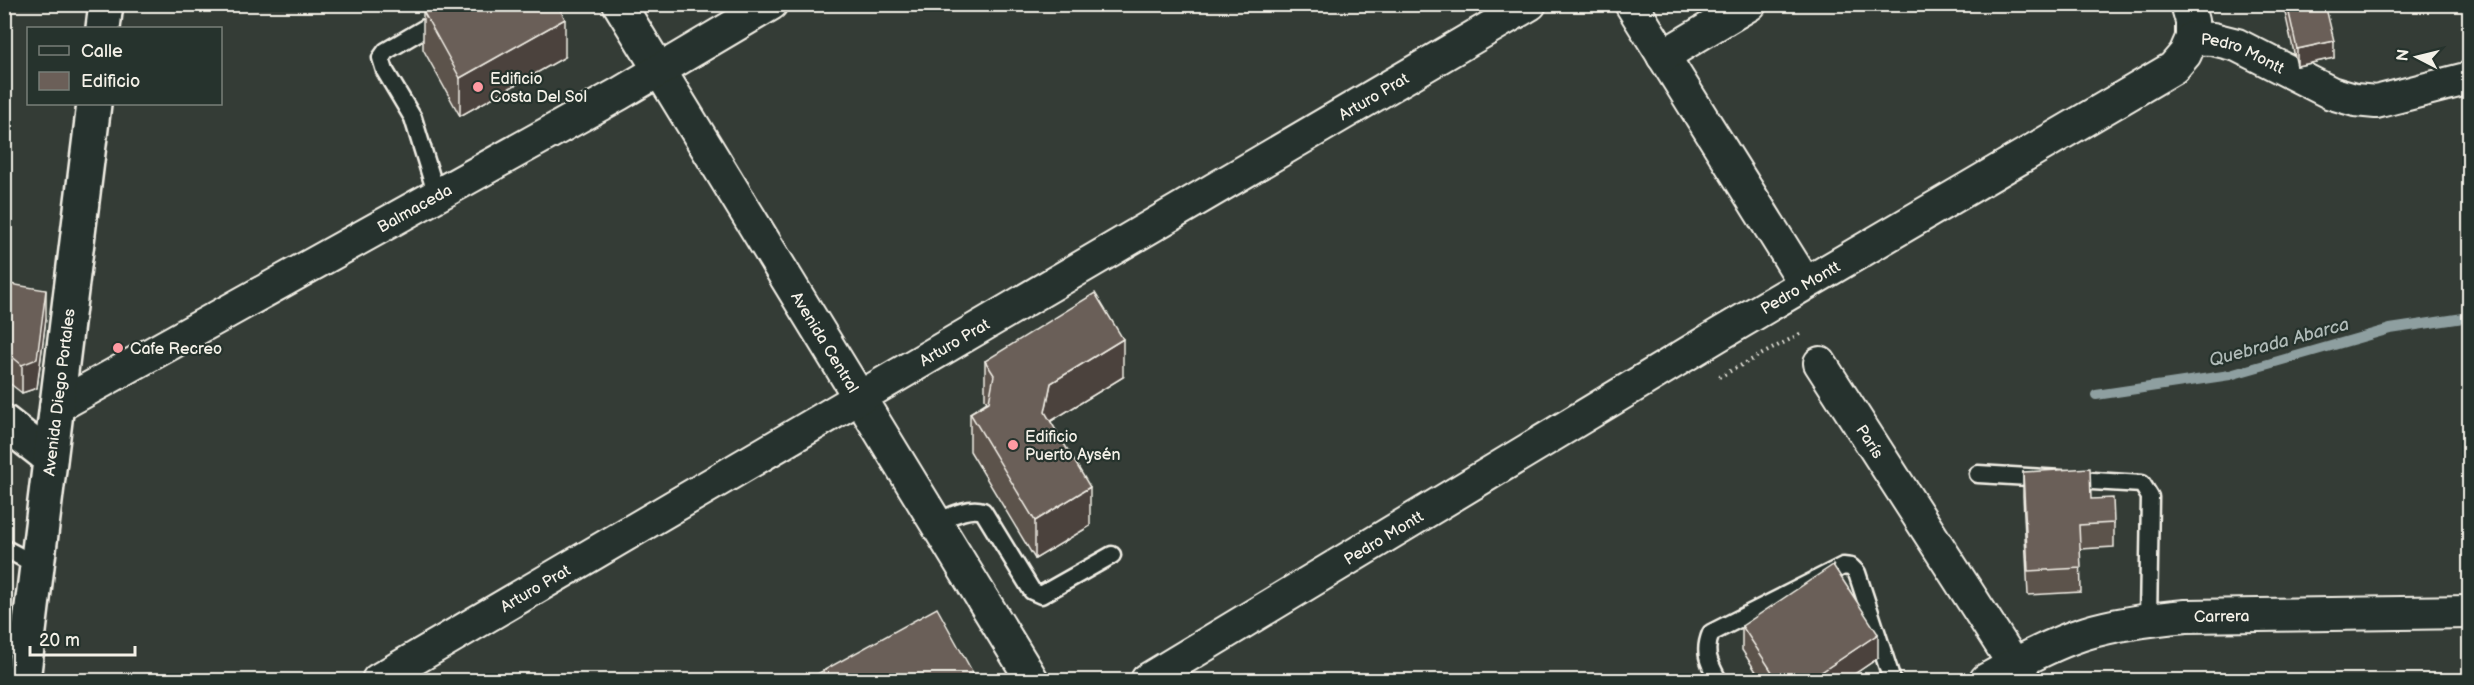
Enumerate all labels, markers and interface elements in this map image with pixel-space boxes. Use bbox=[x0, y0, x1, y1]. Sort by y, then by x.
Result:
legend bbox=[27, 27, 222, 105]
north arrow bbox=[2387, 27, 2447, 87]
street label: Pedro Montt bbox=[2200, 30, 2287, 78]
text: Calle bbox=[81, 41, 123, 62]
text: N bbox=[2393, 48, 2414, 62]
street label: Arturo Prat bbox=[1336, 69, 1413, 125]
place label: Edificio Costa Del Sol bbox=[490, 70, 587, 107]
text: Edificio bbox=[81, 71, 140, 92]
marker: Edificio Costa Del Sol bbox=[471, 80, 485, 94]
street label: Balmaceda bbox=[375, 181, 456, 237]
street label: Pedro Montt bbox=[1758, 258, 1844, 319]
street label: Avenida Central bbox=[786, 289, 862, 397]
street label: Avenida Diego Portales bbox=[40, 308, 80, 477]
water label: Quebrada Abarca bbox=[2207, 314, 2351, 371]
street label: Arturo Prat bbox=[916, 315, 993, 371]
place label: Cafe Recreo bbox=[130, 340, 222, 359]
marker: Cafe Recreo bbox=[111, 341, 125, 355]
street label: París bbox=[1851, 422, 1887, 462]
place label: Edificio Puerto Aysén bbox=[1025, 428, 1120, 465]
marker: Edificio Puerto Aysén bbox=[1006, 438, 1020, 452]
street label: Pedro Montt bbox=[1341, 507, 1427, 570]
street label: Arturo Prat bbox=[497, 561, 574, 617]
street label: Carrera bbox=[2194, 607, 2250, 627]
scale bar bbox=[30, 619, 135, 657]
text: 20 m bbox=[39, 630, 80, 651]

